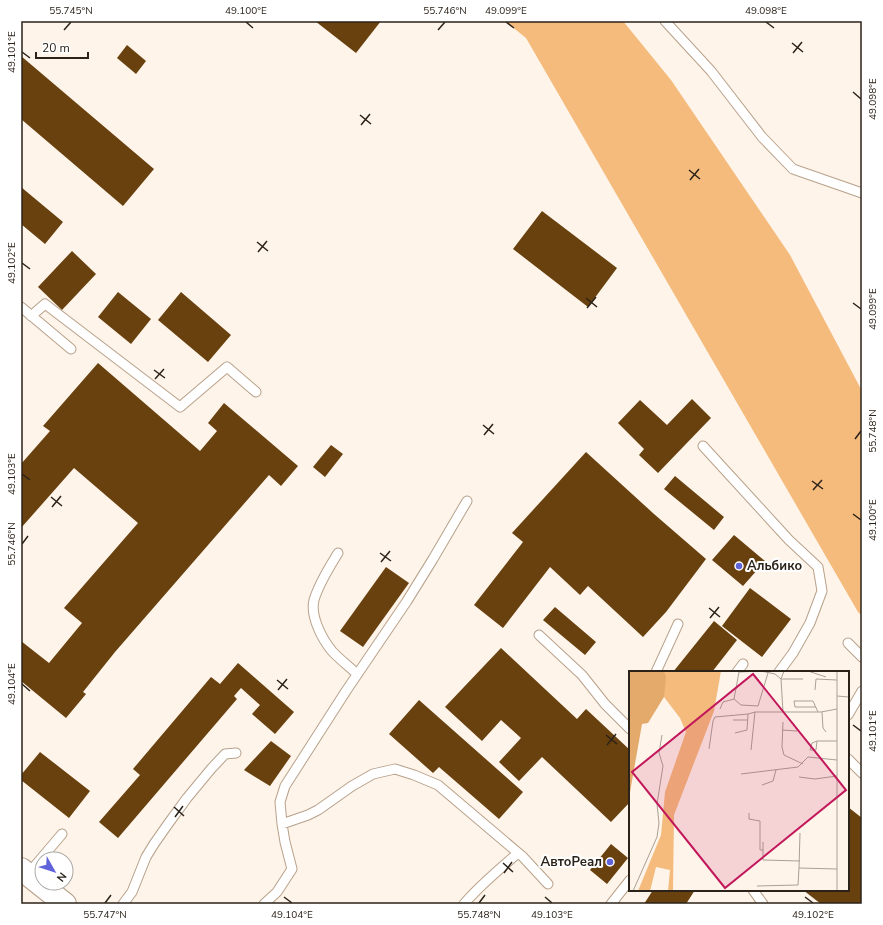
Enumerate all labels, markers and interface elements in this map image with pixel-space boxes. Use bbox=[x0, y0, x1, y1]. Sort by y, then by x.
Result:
text: 55.745°N bbox=[49, 4, 93, 18]
text: 49.100°E bbox=[225, 4, 267, 18]
text: 55.746°N bbox=[423, 4, 467, 18]
text: 49.099°E bbox=[485, 4, 527, 18]
text: 49.098°E bbox=[745, 4, 787, 18]
text: 49.101°E bbox=[5, 31, 19, 73]
scale bar bbox=[36, 34, 88, 60]
text: 20 m bbox=[42, 40, 70, 56]
text: 49.098°E bbox=[866, 78, 880, 120]
text: 49.102°E bbox=[5, 242, 19, 284]
text: 49.099°E bbox=[866, 288, 880, 330]
text: 55.748°N bbox=[866, 409, 880, 453]
text: 49.103°E bbox=[5, 453, 19, 495]
text: 49.100°E bbox=[866, 499, 880, 541]
text: 55.746°N bbox=[5, 522, 19, 566]
place label: Альбико bbox=[747, 557, 802, 575]
marker: Альбико bbox=[734, 561, 744, 571]
text: 49.104°E bbox=[5, 663, 19, 705]
inset map bbox=[629, 671, 849, 891]
text: 49.101°E bbox=[866, 710, 880, 752]
north arrow bbox=[34, 851, 74, 891]
place label: АвтоРеал bbox=[541, 853, 602, 871]
marker: АвтоРеал bbox=[605, 857, 615, 867]
text: N bbox=[53, 869, 70, 885]
text: 55.747°N bbox=[83, 908, 127, 922]
text: 49.104°E bbox=[271, 908, 313, 922]
text: 55.748°N bbox=[457, 908, 501, 922]
text: 49.103°E bbox=[531, 908, 573, 922]
text: 49.102°E bbox=[792, 908, 834, 922]

